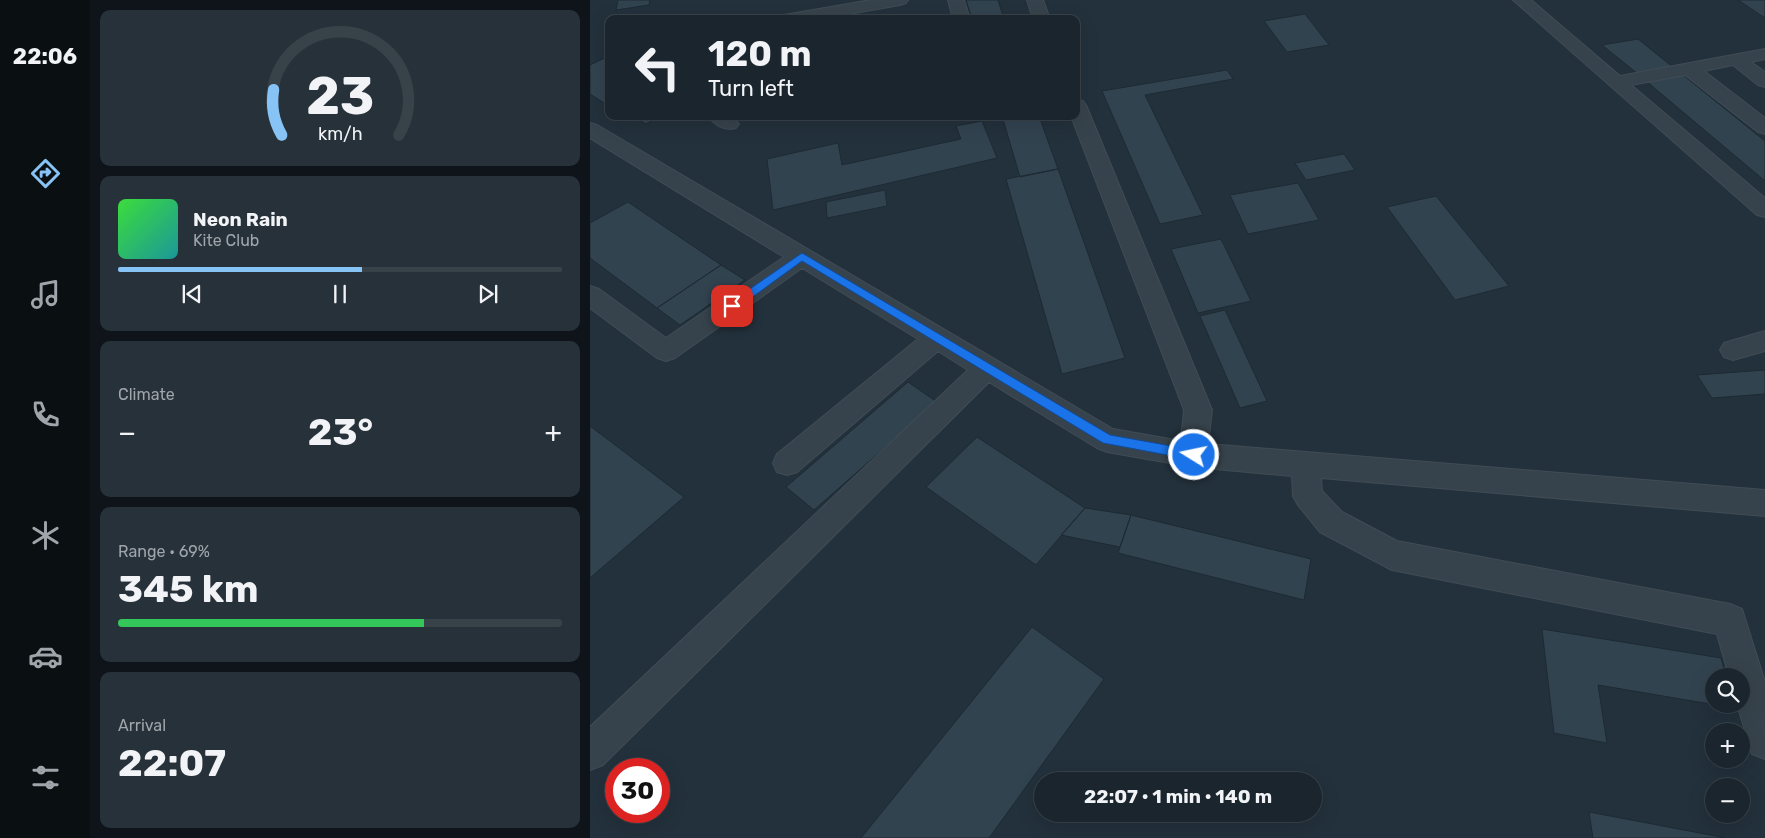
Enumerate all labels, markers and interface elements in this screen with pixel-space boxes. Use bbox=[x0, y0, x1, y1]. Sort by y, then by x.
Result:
text: 120 m bbox=[708, 33, 811, 75]
icon: left bbox=[625, 35, 690, 100]
text: 22:06 bbox=[13, 43, 77, 70]
text: 23 bbox=[306, 65, 374, 127]
text: Turn left bbox=[708, 75, 794, 102]
text: km/h bbox=[318, 123, 362, 144]
icon: directions bbox=[28, 156, 63, 191]
text: Neon Rain bbox=[193, 208, 288, 231]
text: Kite Club bbox=[193, 231, 259, 250]
icon: music bbox=[28, 277, 63, 312]
icon: previous bbox=[178, 280, 206, 308]
icon: pause bbox=[326, 280, 354, 308]
icon: next bbox=[474, 280, 502, 308]
pin bbox=[711, 285, 753, 327]
icon: arrive bbox=[718, 292, 746, 320]
text: Climate bbox=[118, 385, 175, 404]
icon: phone bbox=[28, 397, 63, 432]
text: 23° bbox=[308, 409, 373, 455]
text: − bbox=[118, 416, 136, 449]
text: + bbox=[545, 416, 562, 449]
position arrow bbox=[1167, 428, 1219, 480]
icon: climate bbox=[28, 518, 63, 553]
text: Range · 69% bbox=[118, 542, 210, 561]
text: 345 km bbox=[118, 566, 259, 612]
icon: car bbox=[28, 639, 63, 674]
map controls bbox=[1705, 668, 1750, 823]
button: search bbox=[1705, 668, 1750, 713]
text: Arrival bbox=[118, 716, 166, 735]
button: + bbox=[1705, 723, 1750, 768]
text: 22:07 bbox=[118, 740, 226, 786]
speed limit sign: 30 bbox=[605, 758, 670, 823]
icon: filters bbox=[28, 760, 63, 795]
button: − bbox=[1705, 778, 1750, 823]
text: 22:07 · 1 min · 140 m bbox=[1084, 785, 1272, 808]

